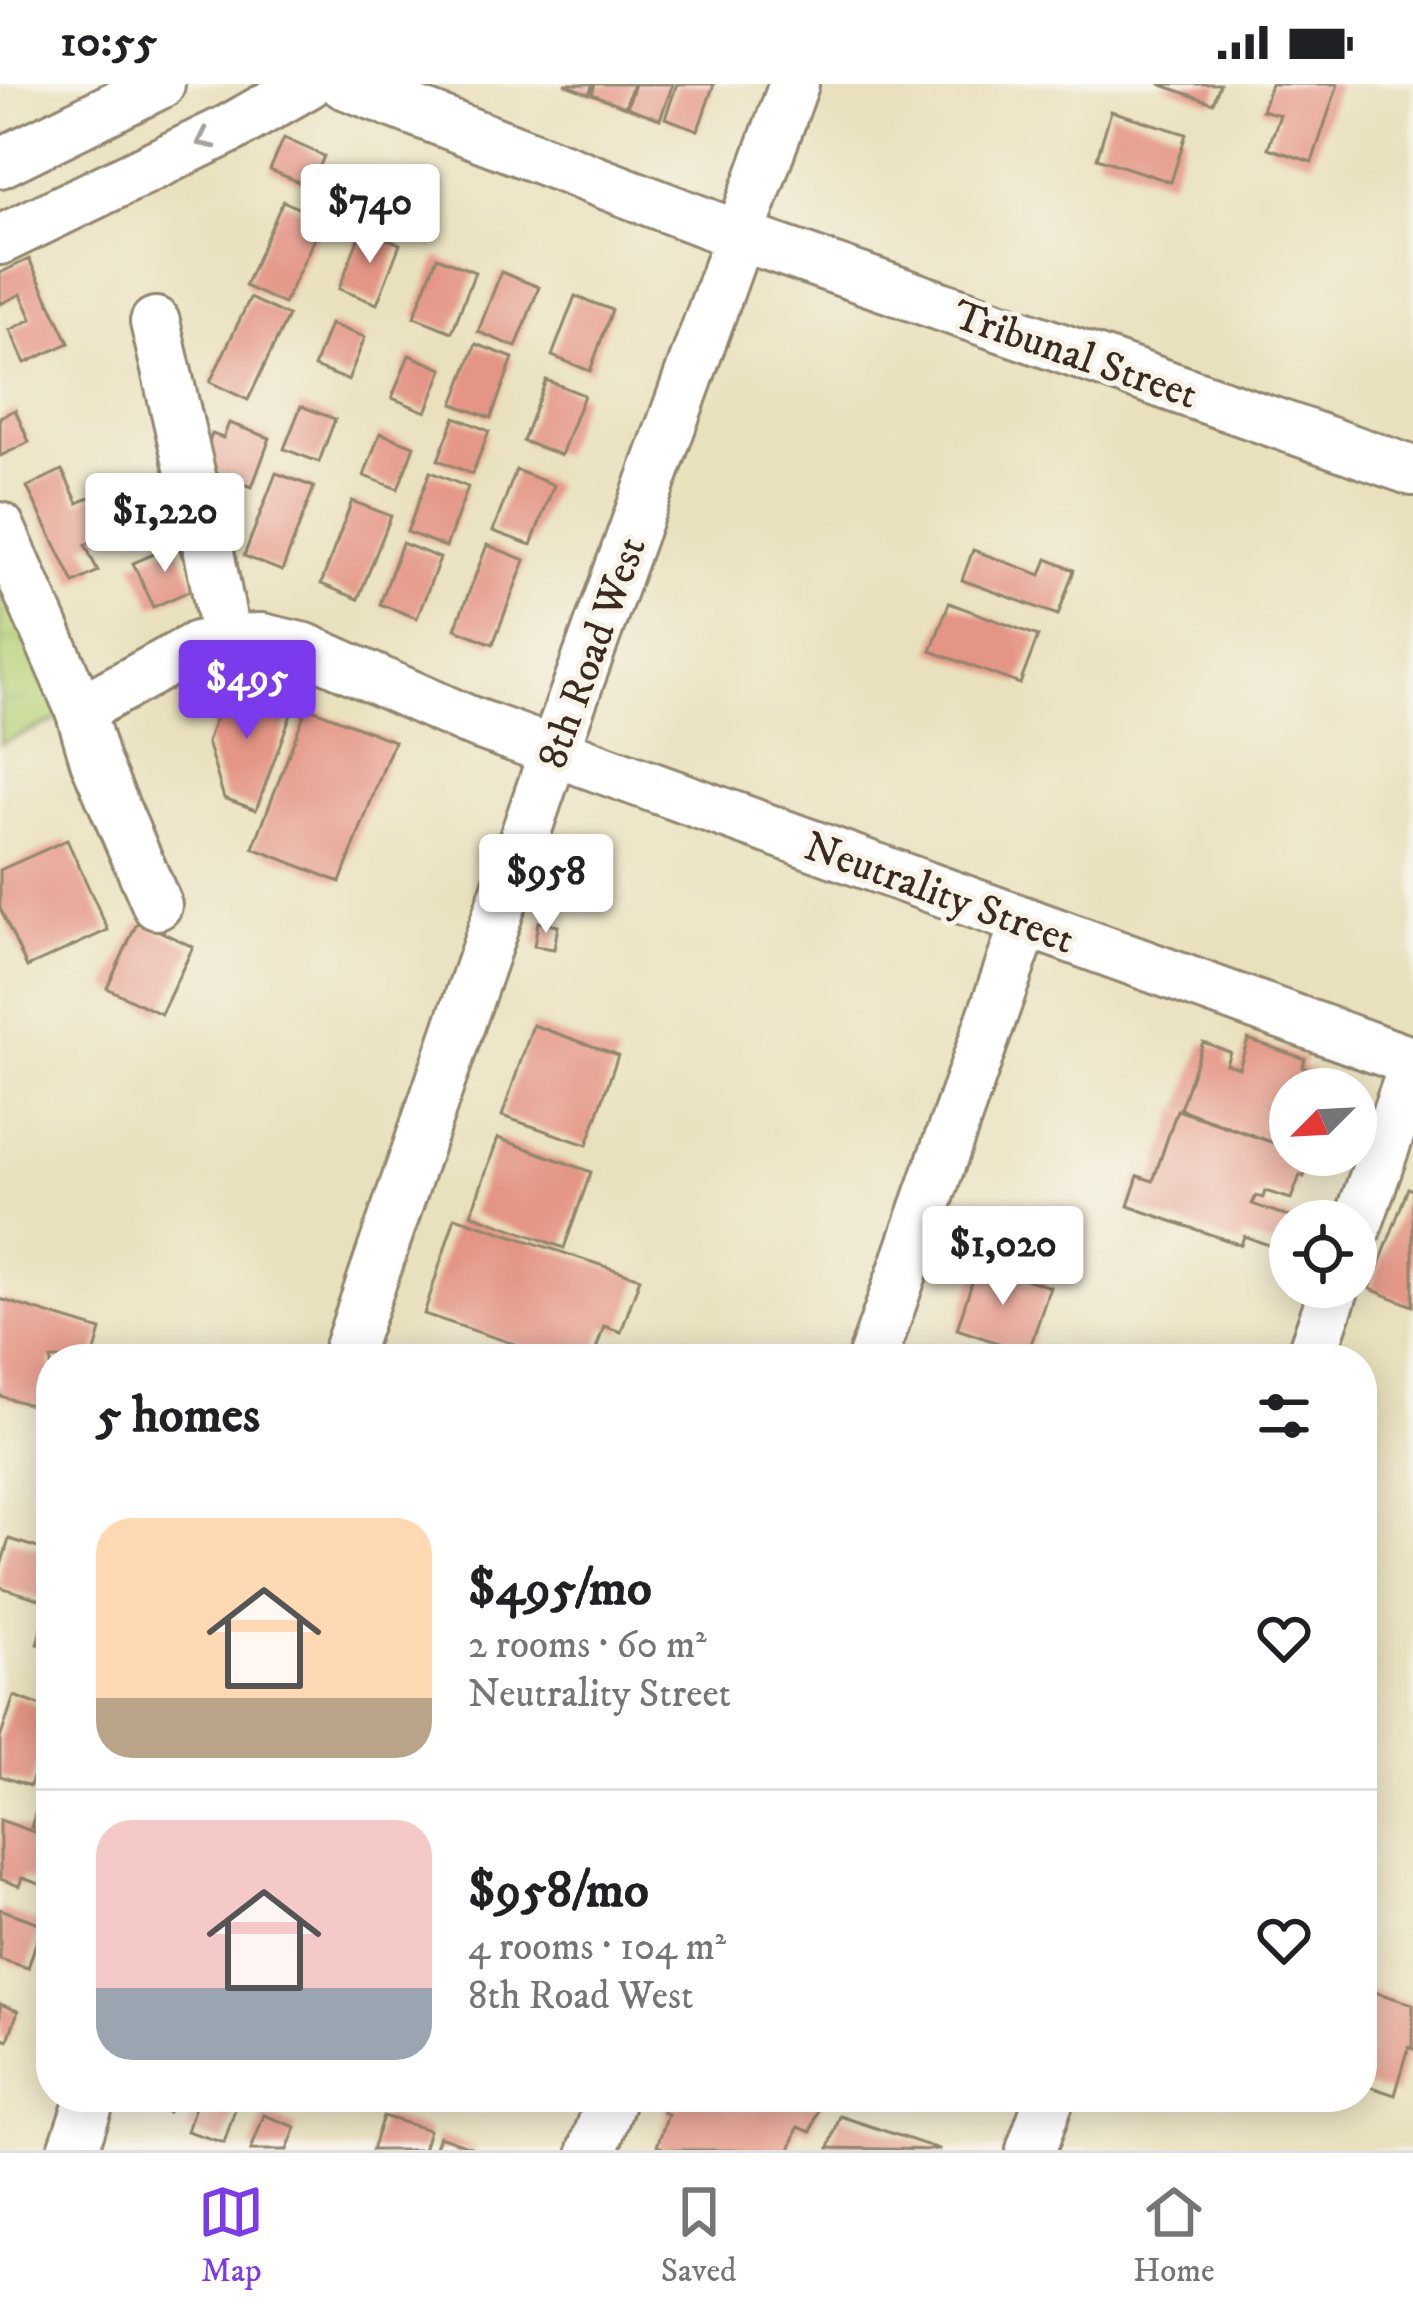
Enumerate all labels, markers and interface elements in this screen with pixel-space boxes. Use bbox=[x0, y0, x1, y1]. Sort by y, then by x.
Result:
text: 10:55 bbox=[60, 14, 157, 70]
one-way arrow bbox=[196, 126, 217, 149]
pin: $740 bbox=[299, 164, 441, 266]
text: $740 bbox=[328, 178, 412, 227]
street label: Tribunal Street bbox=[946, 290, 1204, 422]
pin: $1,220 bbox=[67, 473, 263, 575]
text: $1,220 bbox=[112, 487, 218, 536]
street label: 8th Road West bbox=[527, 530, 659, 776]
pin: $495 bbox=[176, 640, 318, 742]
text: $495 bbox=[206, 654, 288, 703]
street label: Neutrality Street bbox=[797, 821, 1081, 967]
pin: $958 bbox=[475, 834, 617, 936]
text: $958 bbox=[506, 848, 586, 897]
north arrow bbox=[1269, 1068, 1377, 1176]
map controls bbox=[1269, 1068, 1377, 1308]
button: locate bbox=[1269, 1200, 1377, 1308]
pin: $1,020 bbox=[905, 1206, 1101, 1308]
text: $1,020 bbox=[949, 1220, 1057, 1269]
icon: filters bbox=[1251, 1383, 1317, 1449]
text: 5 homes bbox=[96, 1384, 260, 1448]
text: $495/mo bbox=[468, 1557, 652, 1621]
icon: home bbox=[192, 1566, 336, 1710]
icon: heart bbox=[1251, 1605, 1317, 1671]
text: 2 rooms · 60 m² bbox=[468, 1621, 707, 1670]
text: Neutrality Street bbox=[468, 1670, 731, 1719]
text: $958/mo bbox=[468, 1859, 649, 1923]
icon: home bbox=[192, 1868, 336, 2012]
icon: heart bbox=[1251, 1907, 1317, 1973]
text: 4 rooms · 104 m² bbox=[468, 1923, 726, 1972]
text: 8th Road West bbox=[468, 1972, 693, 2021]
tab: Map bbox=[198, 2179, 264, 2292]
tab: Saved bbox=[661, 2179, 737, 2292]
tab: Home bbox=[1133, 2179, 1215, 2292]

